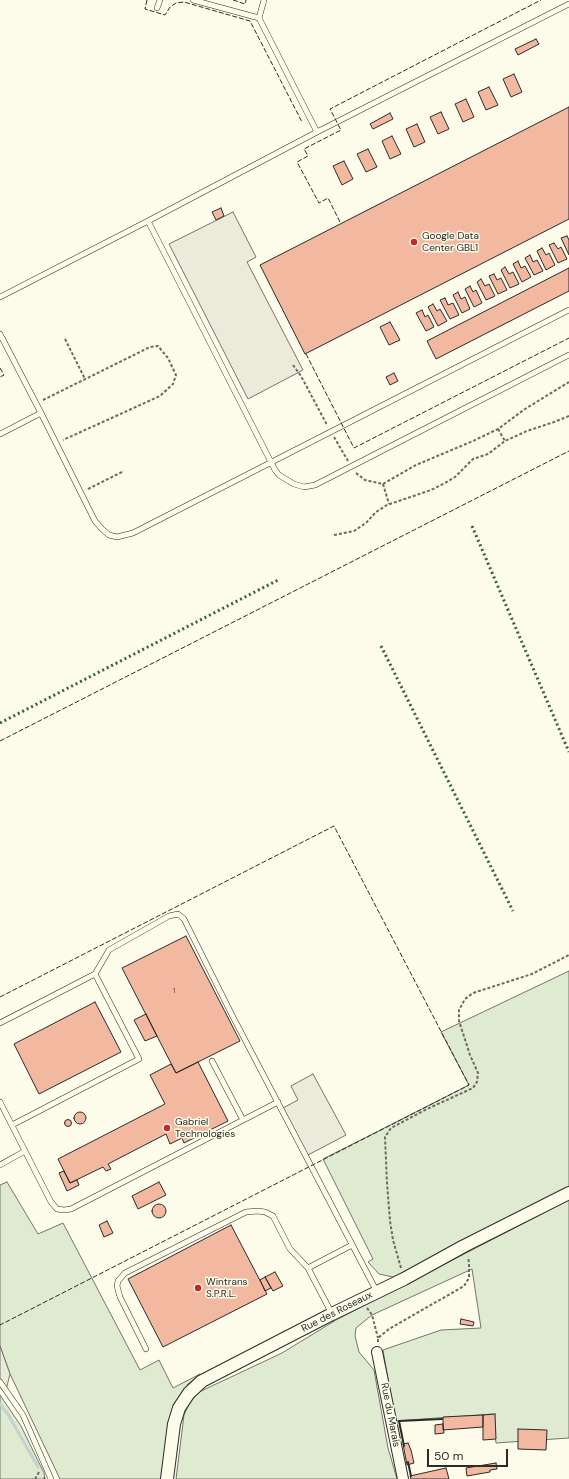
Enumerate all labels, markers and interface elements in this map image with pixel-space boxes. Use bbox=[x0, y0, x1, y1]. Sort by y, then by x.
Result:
place label: Google Data Center GBL1 bbox=[422, 230, 479, 254]
marker: Google Data Center GBL1 bbox=[409, 237, 419, 247]
house number: 1 bbox=[173, 986, 175, 996]
place label: Gabriel Technologies bbox=[175, 1116, 235, 1140]
marker: Gabriel Technologies bbox=[162, 1123, 172, 1133]
place label: Wintrans S.P.R.L. bbox=[206, 1276, 248, 1300]
marker: Wintrans S.P.R.L. bbox=[193, 1283, 203, 1293]
street label: Rue des Roseaux bbox=[300, 1289, 374, 1335]
street label: Rue du Marais bbox=[378, 1382, 402, 1448]
scale bar bbox=[429, 1441, 510, 1467]
text: 50 m bbox=[434, 1448, 463, 1464]

